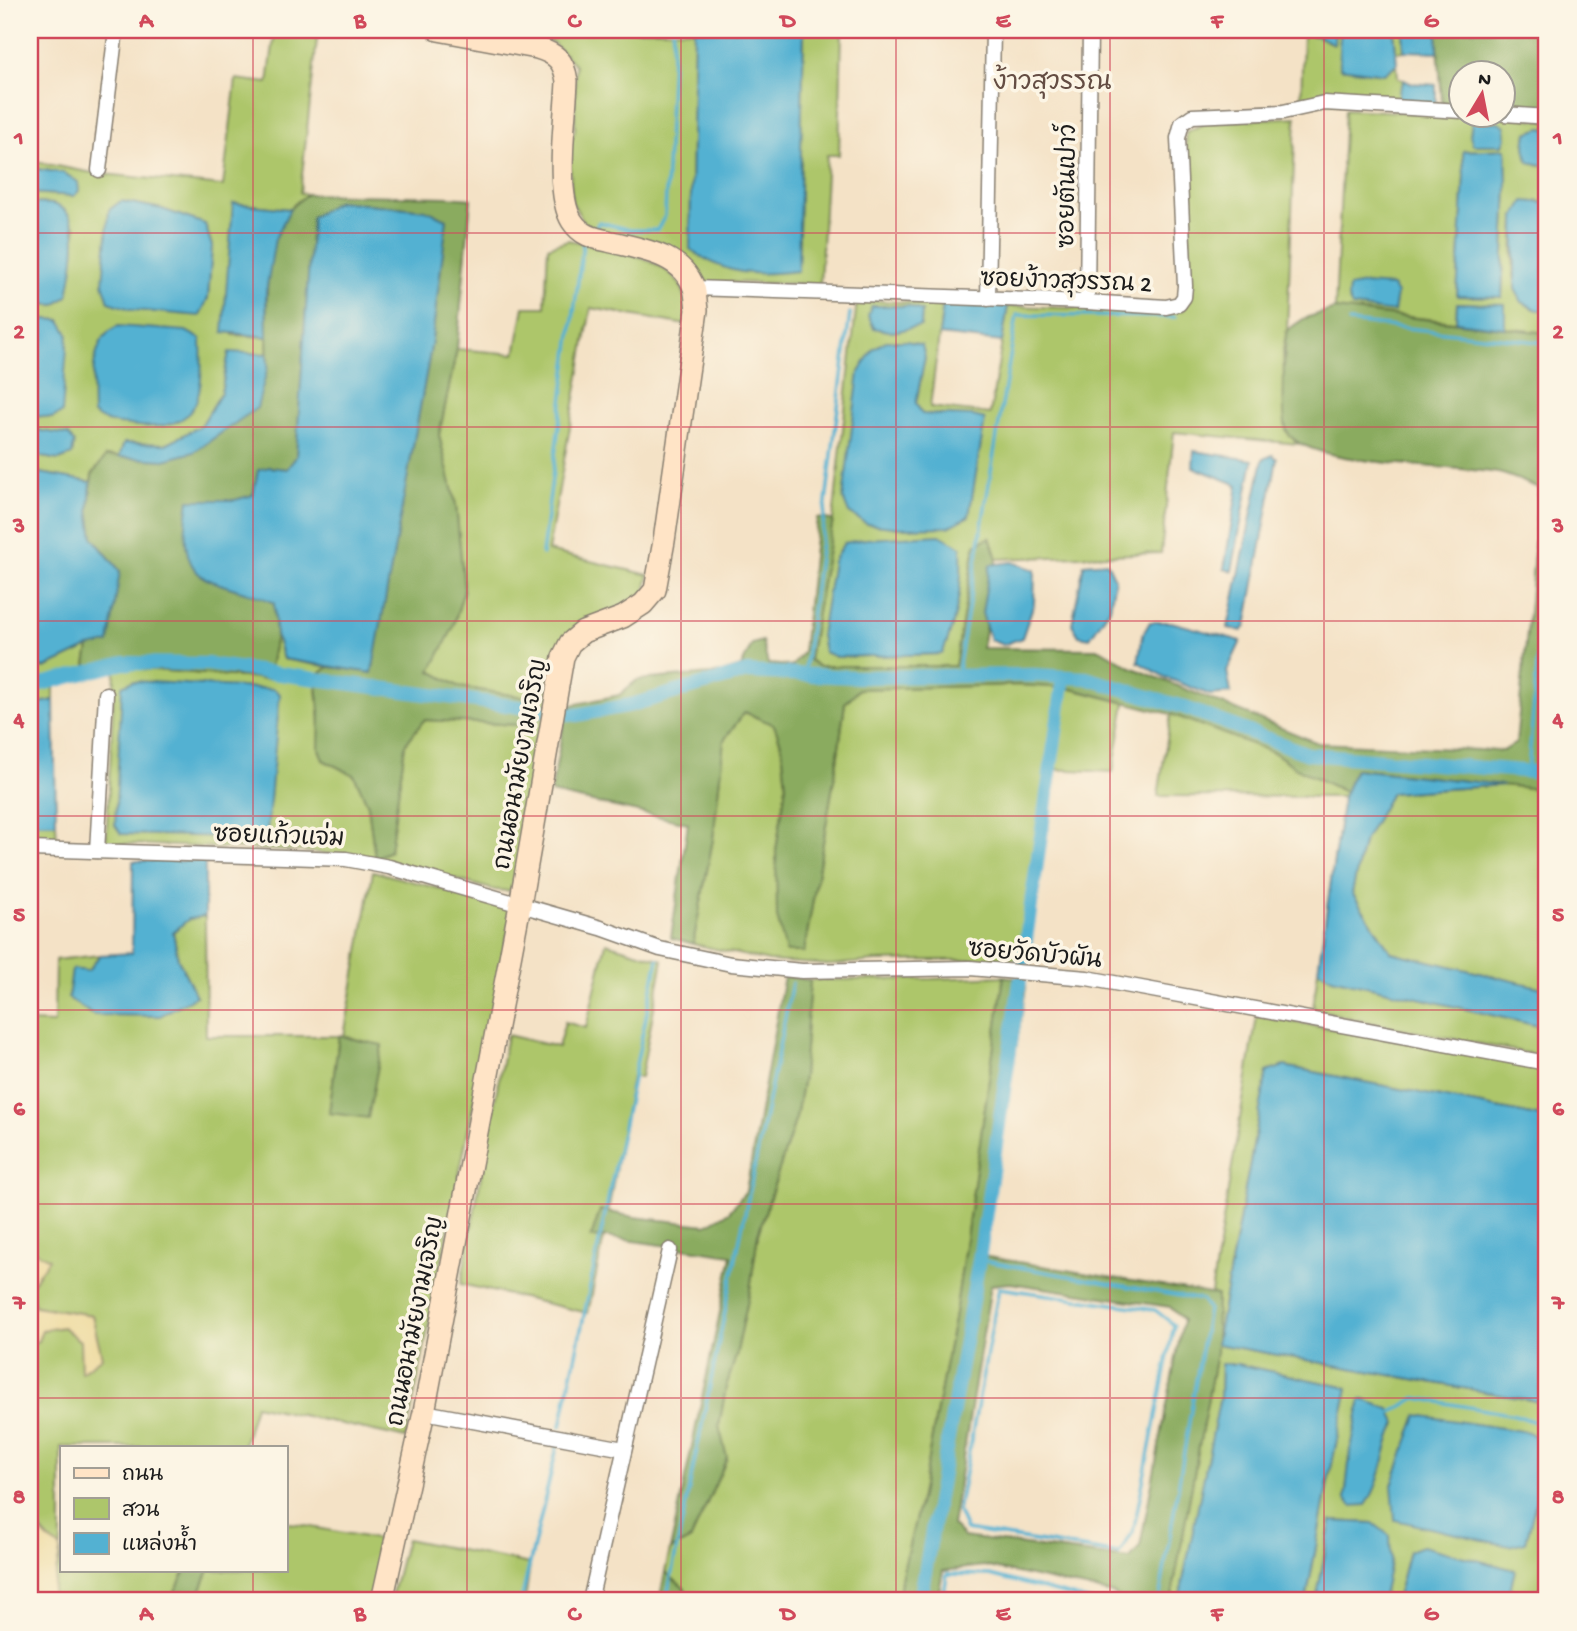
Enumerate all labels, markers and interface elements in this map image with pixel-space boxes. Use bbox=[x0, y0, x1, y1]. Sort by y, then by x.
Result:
text: A bbox=[138, 9, 154, 36]
text: B bbox=[353, 9, 367, 36]
text: C bbox=[568, 9, 583, 36]
text: D bbox=[779, 9, 797, 36]
text: E bbox=[996, 9, 1012, 36]
text: F bbox=[1210, 9, 1225, 36]
text: G bbox=[1424, 9, 1440, 36]
north arrow bbox=[1448, 60, 1518, 130]
district label: ง้าวสุวรรณ bbox=[993, 64, 1112, 100]
text: N bbox=[1476, 68, 1492, 93]
street label: ซอยตันเปาว์ bbox=[1049, 123, 1085, 248]
text: 1 bbox=[13, 126, 24, 153]
text: 1 bbox=[1552, 126, 1563, 153]
street label: ซอยง้าวสุวรรณ 2 bbox=[980, 262, 1153, 301]
text: 2 bbox=[13, 320, 25, 347]
text: 2 bbox=[1552, 320, 1564, 347]
text: 3 bbox=[12, 514, 25, 541]
text: 3 bbox=[1551, 514, 1564, 541]
street label: ถนนอนามัยงามเจริญ bbox=[487, 656, 555, 872]
text: 4 bbox=[13, 708, 25, 735]
text: 4 bbox=[1552, 708, 1564, 735]
street label: ซอยแก้วแจ่ม bbox=[213, 818, 345, 855]
text: 5 bbox=[13, 903, 25, 930]
text: 5 bbox=[1552, 903, 1564, 930]
street label: ซอยวัดบัวผัน bbox=[967, 934, 1103, 977]
text: 6 bbox=[13, 1097, 26, 1124]
text: 6 bbox=[1552, 1097, 1565, 1124]
street label: ถนนอนามัยงามเจริญ bbox=[380, 1214, 452, 1429]
text: 7 bbox=[12, 1291, 26, 1318]
text: 7 bbox=[1551, 1291, 1565, 1318]
legend bbox=[60, 1446, 287, 1572]
text: ถนน bbox=[122, 1464, 163, 1489]
text: 8 bbox=[13, 1485, 26, 1512]
text: 8 bbox=[1552, 1485, 1565, 1512]
text: สวน bbox=[122, 1500, 159, 1525]
text: แหล่งน้ำ bbox=[122, 1524, 197, 1559]
text: A bbox=[138, 1602, 154, 1629]
text: B bbox=[353, 1602, 367, 1629]
text: C bbox=[568, 1602, 583, 1629]
text: D bbox=[779, 1602, 797, 1629]
text: E bbox=[996, 1602, 1012, 1629]
text: F bbox=[1210, 1602, 1225, 1629]
text: G bbox=[1424, 1602, 1440, 1629]

